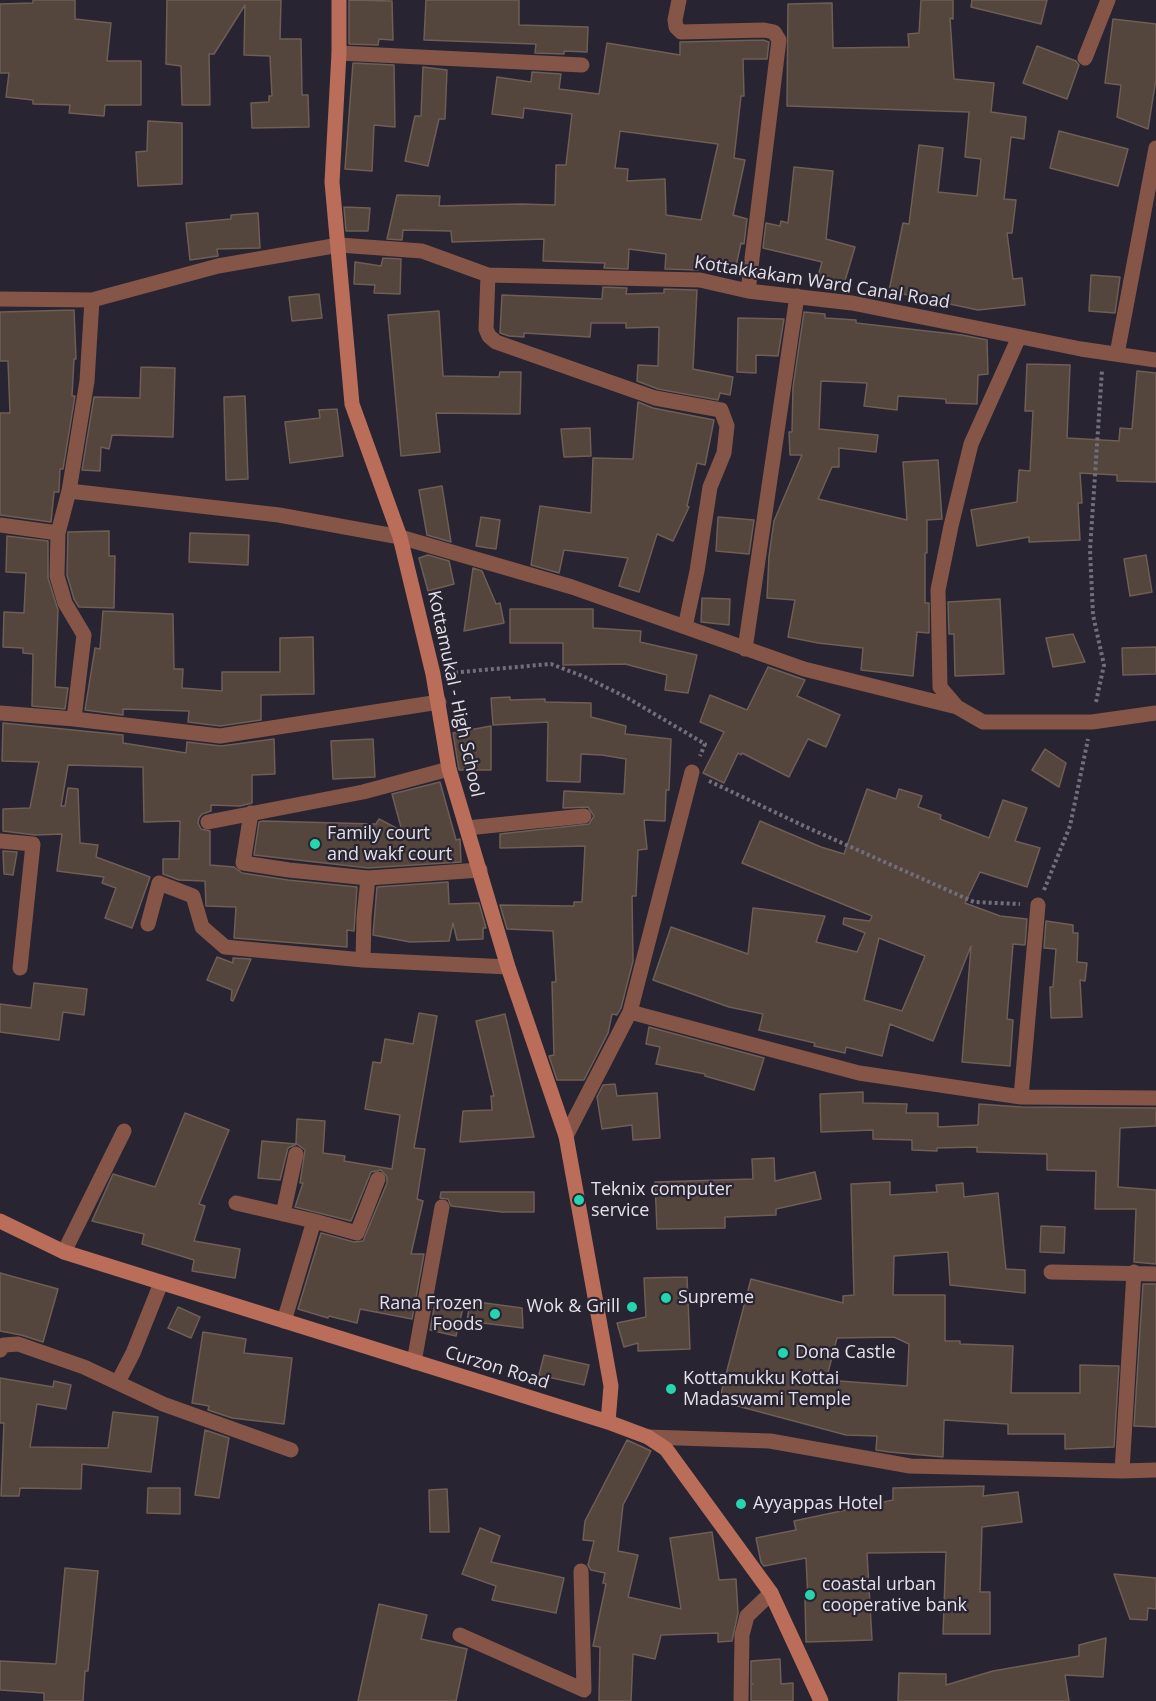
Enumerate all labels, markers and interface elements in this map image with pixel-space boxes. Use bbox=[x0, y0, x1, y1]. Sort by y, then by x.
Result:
street label: Kottakkakam Ward Canal Road bbox=[693, 252, 951, 314]
street label: Kottamukal - High School bbox=[423, 589, 487, 799]
place label: Family court and wakf court bbox=[327, 823, 452, 866]
marker: Family court and wakf court bbox=[308, 837, 322, 851]
place label: Teknix computer service bbox=[591, 1179, 732, 1222]
marker: Teknix computer service bbox=[572, 1193, 586, 1207]
place label: Supreme bbox=[678, 1287, 754, 1309]
marker: Supreme bbox=[659, 1291, 673, 1305]
place label: Rana Frozen Foods bbox=[379, 1293, 483, 1336]
place label: Wok & Grill bbox=[527, 1296, 620, 1318]
marker: Wok & Grill bbox=[625, 1300, 639, 1314]
marker: Rana Frozen Foods bbox=[488, 1307, 502, 1321]
street label: Curzon Road bbox=[442, 1342, 552, 1394]
place label: Dona Castle bbox=[795, 1342, 896, 1364]
marker: Dona Castle bbox=[776, 1346, 790, 1360]
place label: Kottamukku Kottai Madaswami Temple bbox=[683, 1368, 851, 1410]
marker: Kottamukku Kottai Madaswami Temple bbox=[664, 1382, 678, 1396]
place label: Ayyappas Hotel bbox=[753, 1493, 883, 1515]
marker: Ayyappas Hotel bbox=[734, 1497, 748, 1511]
place label: coastal urban cooperative bank bbox=[822, 1574, 967, 1616]
marker: coastal urban cooperative bank bbox=[803, 1588, 817, 1602]

